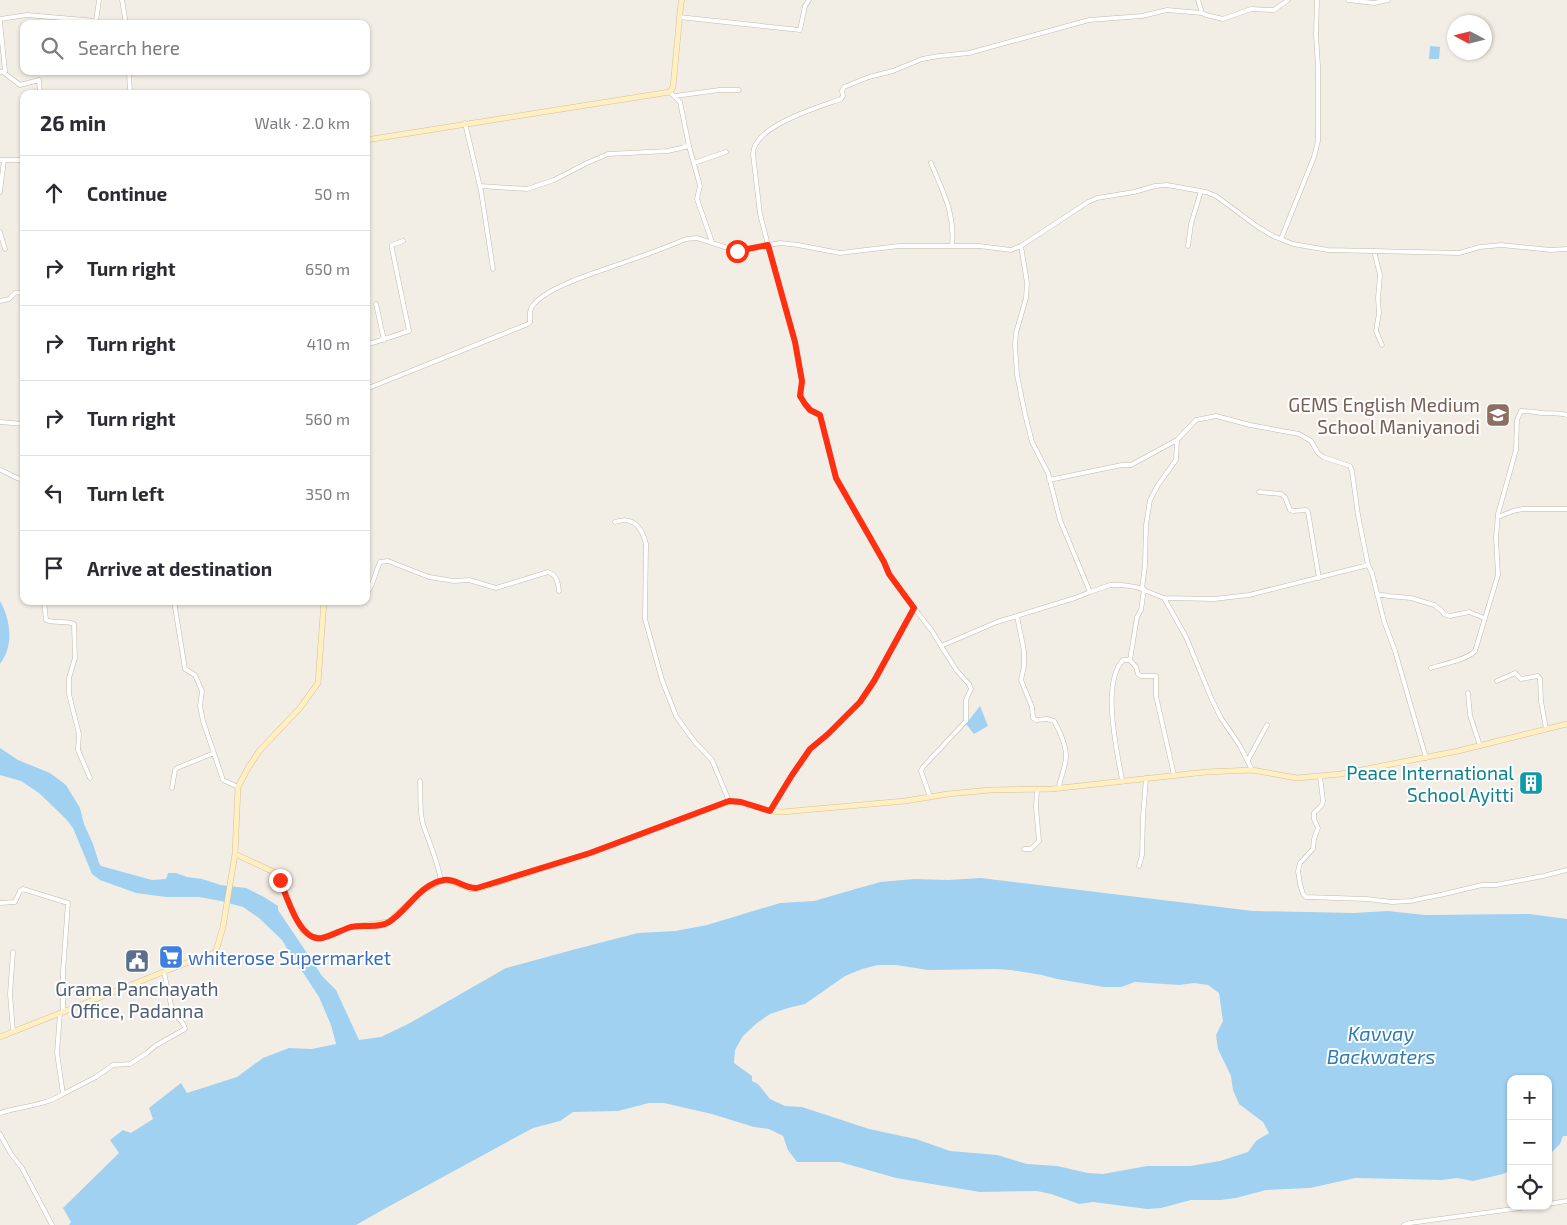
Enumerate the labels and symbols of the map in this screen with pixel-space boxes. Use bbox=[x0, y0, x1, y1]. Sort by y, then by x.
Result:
north arrow bbox=[1447, 15, 1492, 60]
route start bbox=[726, 240, 749, 263]
place label: GEMS English Medium School Maniyanodi bbox=[1288, 393, 1480, 438]
school or university icon: GEMS English Medium School Maniyanodi bbox=[1485, 402, 1511, 428]
place label: Peace International School Ayitti bbox=[1346, 761, 1514, 806]
building icon: Peace International School Ayitti bbox=[1518, 770, 1544, 796]
route end bbox=[269, 869, 292, 892]
supermarket icon: whiterose Supermarket bbox=[158, 944, 184, 970]
place label: whiterose Supermarket bbox=[188, 946, 391, 969]
public building icon: Grama Panchayath Office, Padanna bbox=[124, 948, 150, 974]
place label: Grama Panchayath Office, Padanna bbox=[55, 977, 219, 1022]
water label: Kavvay Backwaters bbox=[1327, 1021, 1435, 1068]

